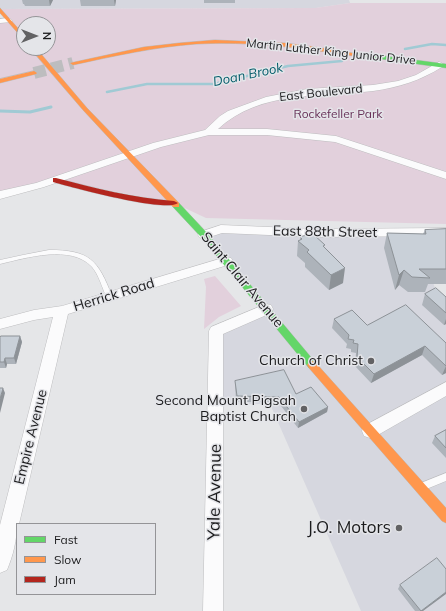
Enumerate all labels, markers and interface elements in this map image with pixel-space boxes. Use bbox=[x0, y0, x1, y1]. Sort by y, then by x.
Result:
north arrow bbox=[16, 16, 56, 56]
text: N bbox=[40, 32, 54, 40]
street label: Martin Luther King Junior Drive bbox=[246, 36, 416, 68]
water label: Doan Brook bbox=[212, 60, 284, 90]
street label: East Boulevard bbox=[279, 81, 363, 105]
park label: Rockefeller Park bbox=[294, 107, 382, 121]
street label: East 88th Street bbox=[273, 223, 377, 241]
street label: Saint Clair Avenue bbox=[197, 229, 287, 331]
street label: Herrick Road bbox=[71, 275, 157, 315]
place label: Church of Christ bbox=[259, 353, 363, 369]
marker: Church of Christ bbox=[366, 356, 376, 366]
street label: Empire Avenue bbox=[11, 388, 51, 486]
place label: Second Mount Pigsah Baptist Church bbox=[155, 393, 296, 426]
marker: Second Mount Pigsah Baptist Church bbox=[299, 404, 309, 414]
street label: Yale Avenue bbox=[204, 444, 226, 540]
place label: J.O. Motors bbox=[307, 518, 391, 538]
legend bbox=[16, 523, 156, 595]
marker: J.O. Motors bbox=[394, 523, 404, 533]
text: Fast bbox=[54, 532, 78, 547]
text: Slow bbox=[54, 552, 82, 567]
text: Jam bbox=[54, 572, 76, 587]

